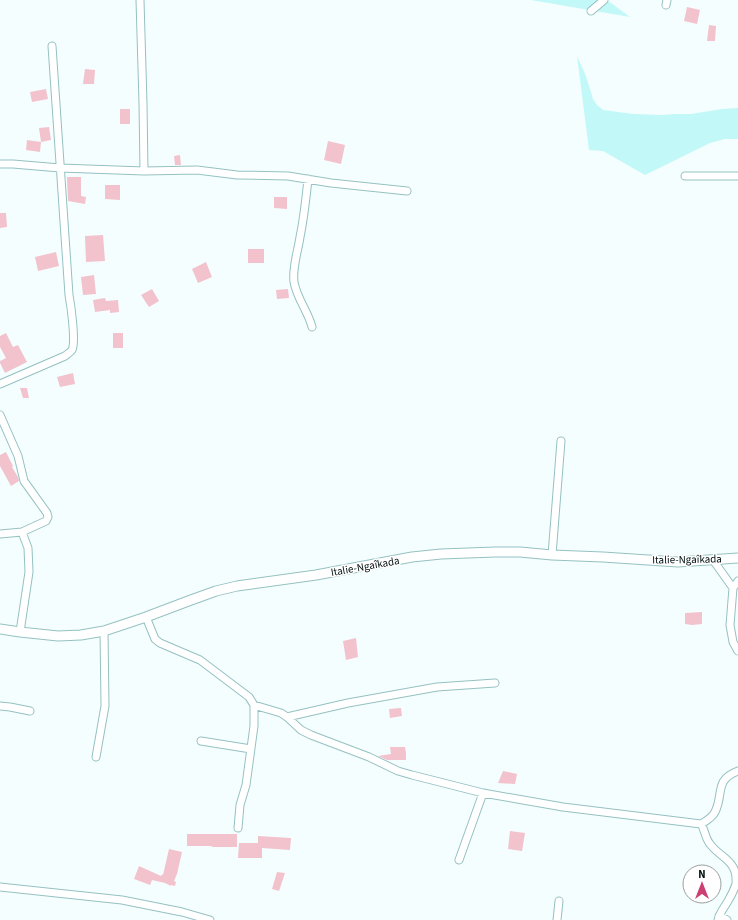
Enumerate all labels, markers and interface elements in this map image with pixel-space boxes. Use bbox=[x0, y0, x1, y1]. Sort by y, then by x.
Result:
street label: Italie-Ngaîkada bbox=[652, 551, 722, 568]
street label: Italie-Ngaîkada bbox=[329, 553, 401, 580]
north arrow bbox=[682, 864, 722, 904]
text: N bbox=[698, 867, 706, 882]

